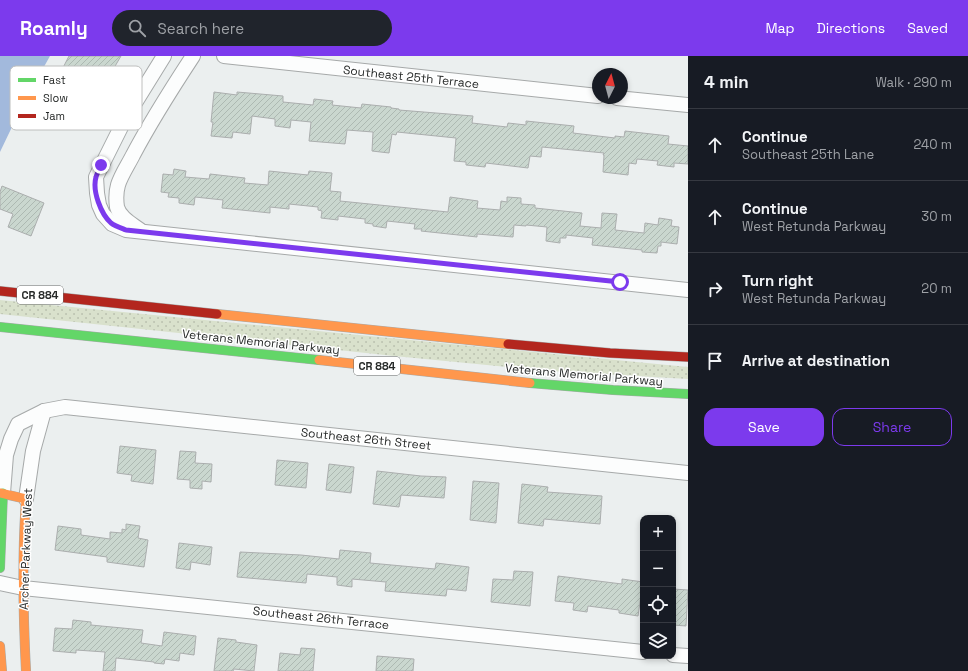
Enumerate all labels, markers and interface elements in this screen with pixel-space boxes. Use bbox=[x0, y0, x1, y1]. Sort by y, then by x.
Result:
search box bbox=[112, 10, 392, 46]
text: Roamly bbox=[20, 16, 88, 41]
icon: search bbox=[126, 17, 148, 39]
text: Search here bbox=[158, 19, 244, 38]
text: Map bbox=[765, 19, 795, 37]
text: Directions bbox=[817, 19, 885, 37]
text: Saved bbox=[907, 19, 948, 37]
street label: Southeast 25th Terrace bbox=[342, 62, 480, 92]
legend bbox=[10, 66, 142, 130]
north arrow bbox=[592, 68, 628, 104]
text: 4 min bbox=[704, 71, 749, 93]
text: Fast bbox=[43, 73, 66, 87]
text: Walk · 290 m bbox=[875, 74, 952, 91]
text: Slow bbox=[43, 91, 68, 105]
text: Jam bbox=[43, 109, 65, 123]
text: Continue bbox=[742, 127, 808, 146]
icon: ahead bbox=[704, 134, 726, 156]
text: 240 m bbox=[914, 136, 952, 153]
text: Southeast 25th Lane bbox=[742, 146, 874, 163]
route end bbox=[92, 156, 110, 174]
text: Continue bbox=[742, 199, 808, 218]
icon: ahead bbox=[704, 206, 726, 228]
text: 30 m bbox=[921, 208, 952, 225]
text: West Retunda Parkway bbox=[742, 218, 886, 235]
text: Turn right bbox=[742, 271, 813, 290]
route start bbox=[611, 273, 629, 291]
icon: right bbox=[704, 278, 726, 300]
text: 20 m bbox=[921, 280, 952, 297]
road number: CR 884 bbox=[17, 286, 63, 304]
text: West Retunda Parkway bbox=[742, 290, 886, 307]
street label: Veterans Memorial Parkway bbox=[181, 326, 341, 358]
icon: arrive bbox=[704, 350, 726, 372]
text: Arrive at destination bbox=[742, 351, 890, 370]
road number: CR 884 bbox=[354, 357, 400, 375]
street label: Veterans Memorial Parkway bbox=[504, 360, 664, 390]
button: Save bbox=[704, 408, 824, 446]
button: Share bbox=[832, 408, 952, 446]
street label: Southeast 26th Street bbox=[300, 424, 432, 454]
street label: Archer Parkway West bbox=[16, 488, 36, 610]
map controls bbox=[640, 515, 676, 659]
button: + bbox=[640, 515, 676, 551]
button: − bbox=[640, 551, 676, 587]
button: locate bbox=[640, 587, 676, 623]
street label: Southeast 26th Terrace bbox=[252, 603, 390, 633]
button: layers bbox=[640, 623, 676, 659]

